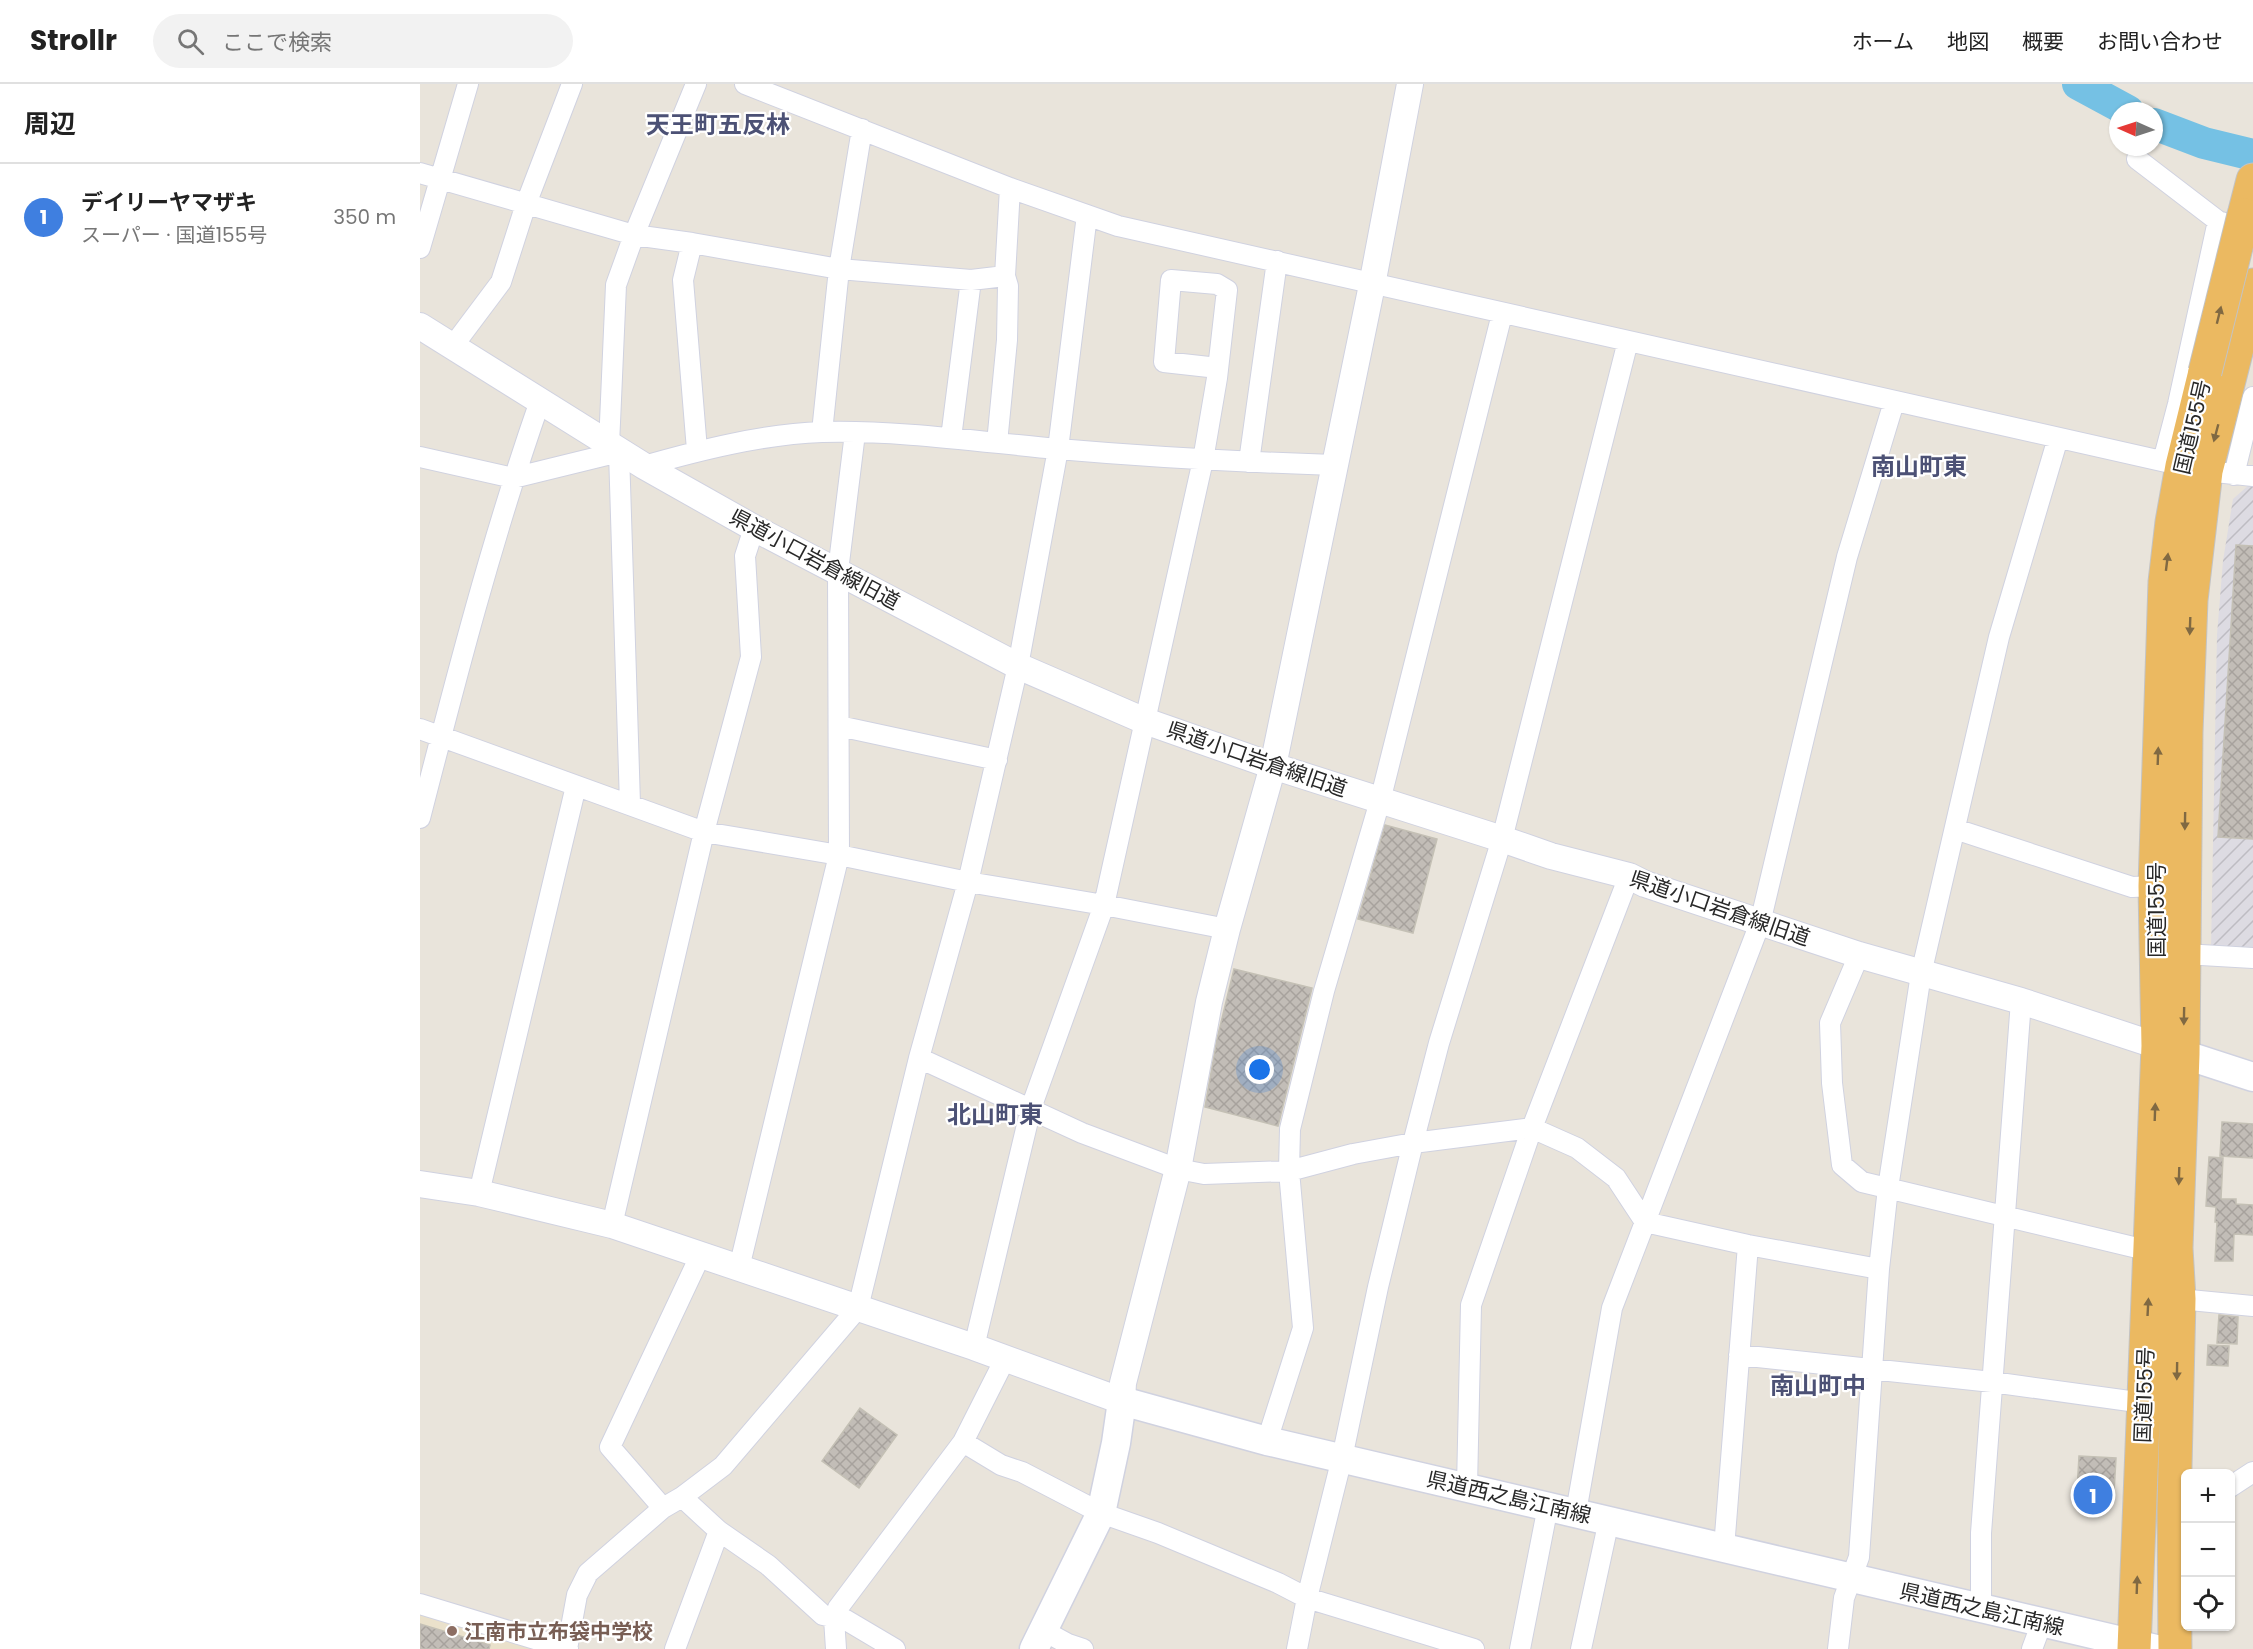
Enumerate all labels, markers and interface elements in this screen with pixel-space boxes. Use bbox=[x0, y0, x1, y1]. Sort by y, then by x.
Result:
search box bbox=[153, 14, 573, 68]
text: Strollr bbox=[30, 21, 117, 60]
icon: search bbox=[174, 25, 207, 58]
text: ここで検索 bbox=[222, 27, 332, 58]
text: ホーム bbox=[1852, 27, 1914, 56]
text: 地図 bbox=[1947, 27, 1989, 56]
text: 概要 bbox=[2022, 27, 2064, 56]
text: お問い合わせ bbox=[2097, 27, 2223, 56]
north arrow bbox=[2109, 102, 2163, 156]
text: 周辺 bbox=[24, 106, 76, 142]
district label: 天王町五反林 bbox=[646, 108, 790, 141]
text: デイリーヤマザキ bbox=[81, 187, 257, 218]
text: 1 bbox=[40, 203, 47, 231]
text: 350 m bbox=[333, 203, 396, 231]
text: スーパー · 国道155号 bbox=[81, 221, 267, 249]
one-way arrow bbox=[2215, 306, 2225, 324]
street label: 国道155号 bbox=[2167, 377, 2217, 477]
one-way arrow bbox=[2211, 424, 2220, 442]
district label: 南山町東 bbox=[1871, 450, 1967, 483]
street label: 県道小口岩倉線旧道 bbox=[725, 502, 905, 616]
one-way arrow bbox=[2162, 552, 2172, 571]
one-way arrow bbox=[2185, 616, 2195, 635]
street label: 県道小口岩倉線旧道 bbox=[1163, 715, 1351, 803]
one-way arrow bbox=[2153, 747, 2163, 766]
one-way arrow bbox=[2180, 811, 2189, 830]
street label: 国道155号 bbox=[2142, 862, 2171, 958]
street label: 県道小口岩倉線旧道 bbox=[1626, 864, 1814, 952]
one-way arrow bbox=[2179, 1006, 2188, 1025]
your location bbox=[1245, 1055, 1274, 1084]
district label: 北山町東 bbox=[947, 1098, 1043, 1131]
one-way arrow bbox=[2151, 1102, 2160, 1121]
one-way arrow bbox=[2174, 1166, 2184, 1185]
one-way arrow bbox=[2144, 1297, 2153, 1316]
street label: 国道155号 bbox=[2128, 1346, 2160, 1444]
one-way arrow bbox=[2172, 1361, 2182, 1380]
district label: 南山町中 bbox=[1770, 1369, 1866, 1402]
street label: 県道西之島江南線 bbox=[1424, 1464, 1594, 1530]
map controls bbox=[2181, 1469, 2235, 1631]
button: + bbox=[2181, 1469, 2235, 1523]
pin: 1 bbox=[2074, 1472, 2112, 1518]
button: − bbox=[2181, 1523, 2235, 1577]
street label: 県道西之島江南線 bbox=[1897, 1576, 2067, 1642]
one-way arrow bbox=[2132, 1576, 2141, 1595]
button: locate bbox=[2181, 1577, 2235, 1631]
place label: 江南市立布袋中学校 bbox=[464, 1617, 653, 1646]
marker: 江南市立布袋中学校 bbox=[445, 1624, 459, 1638]

